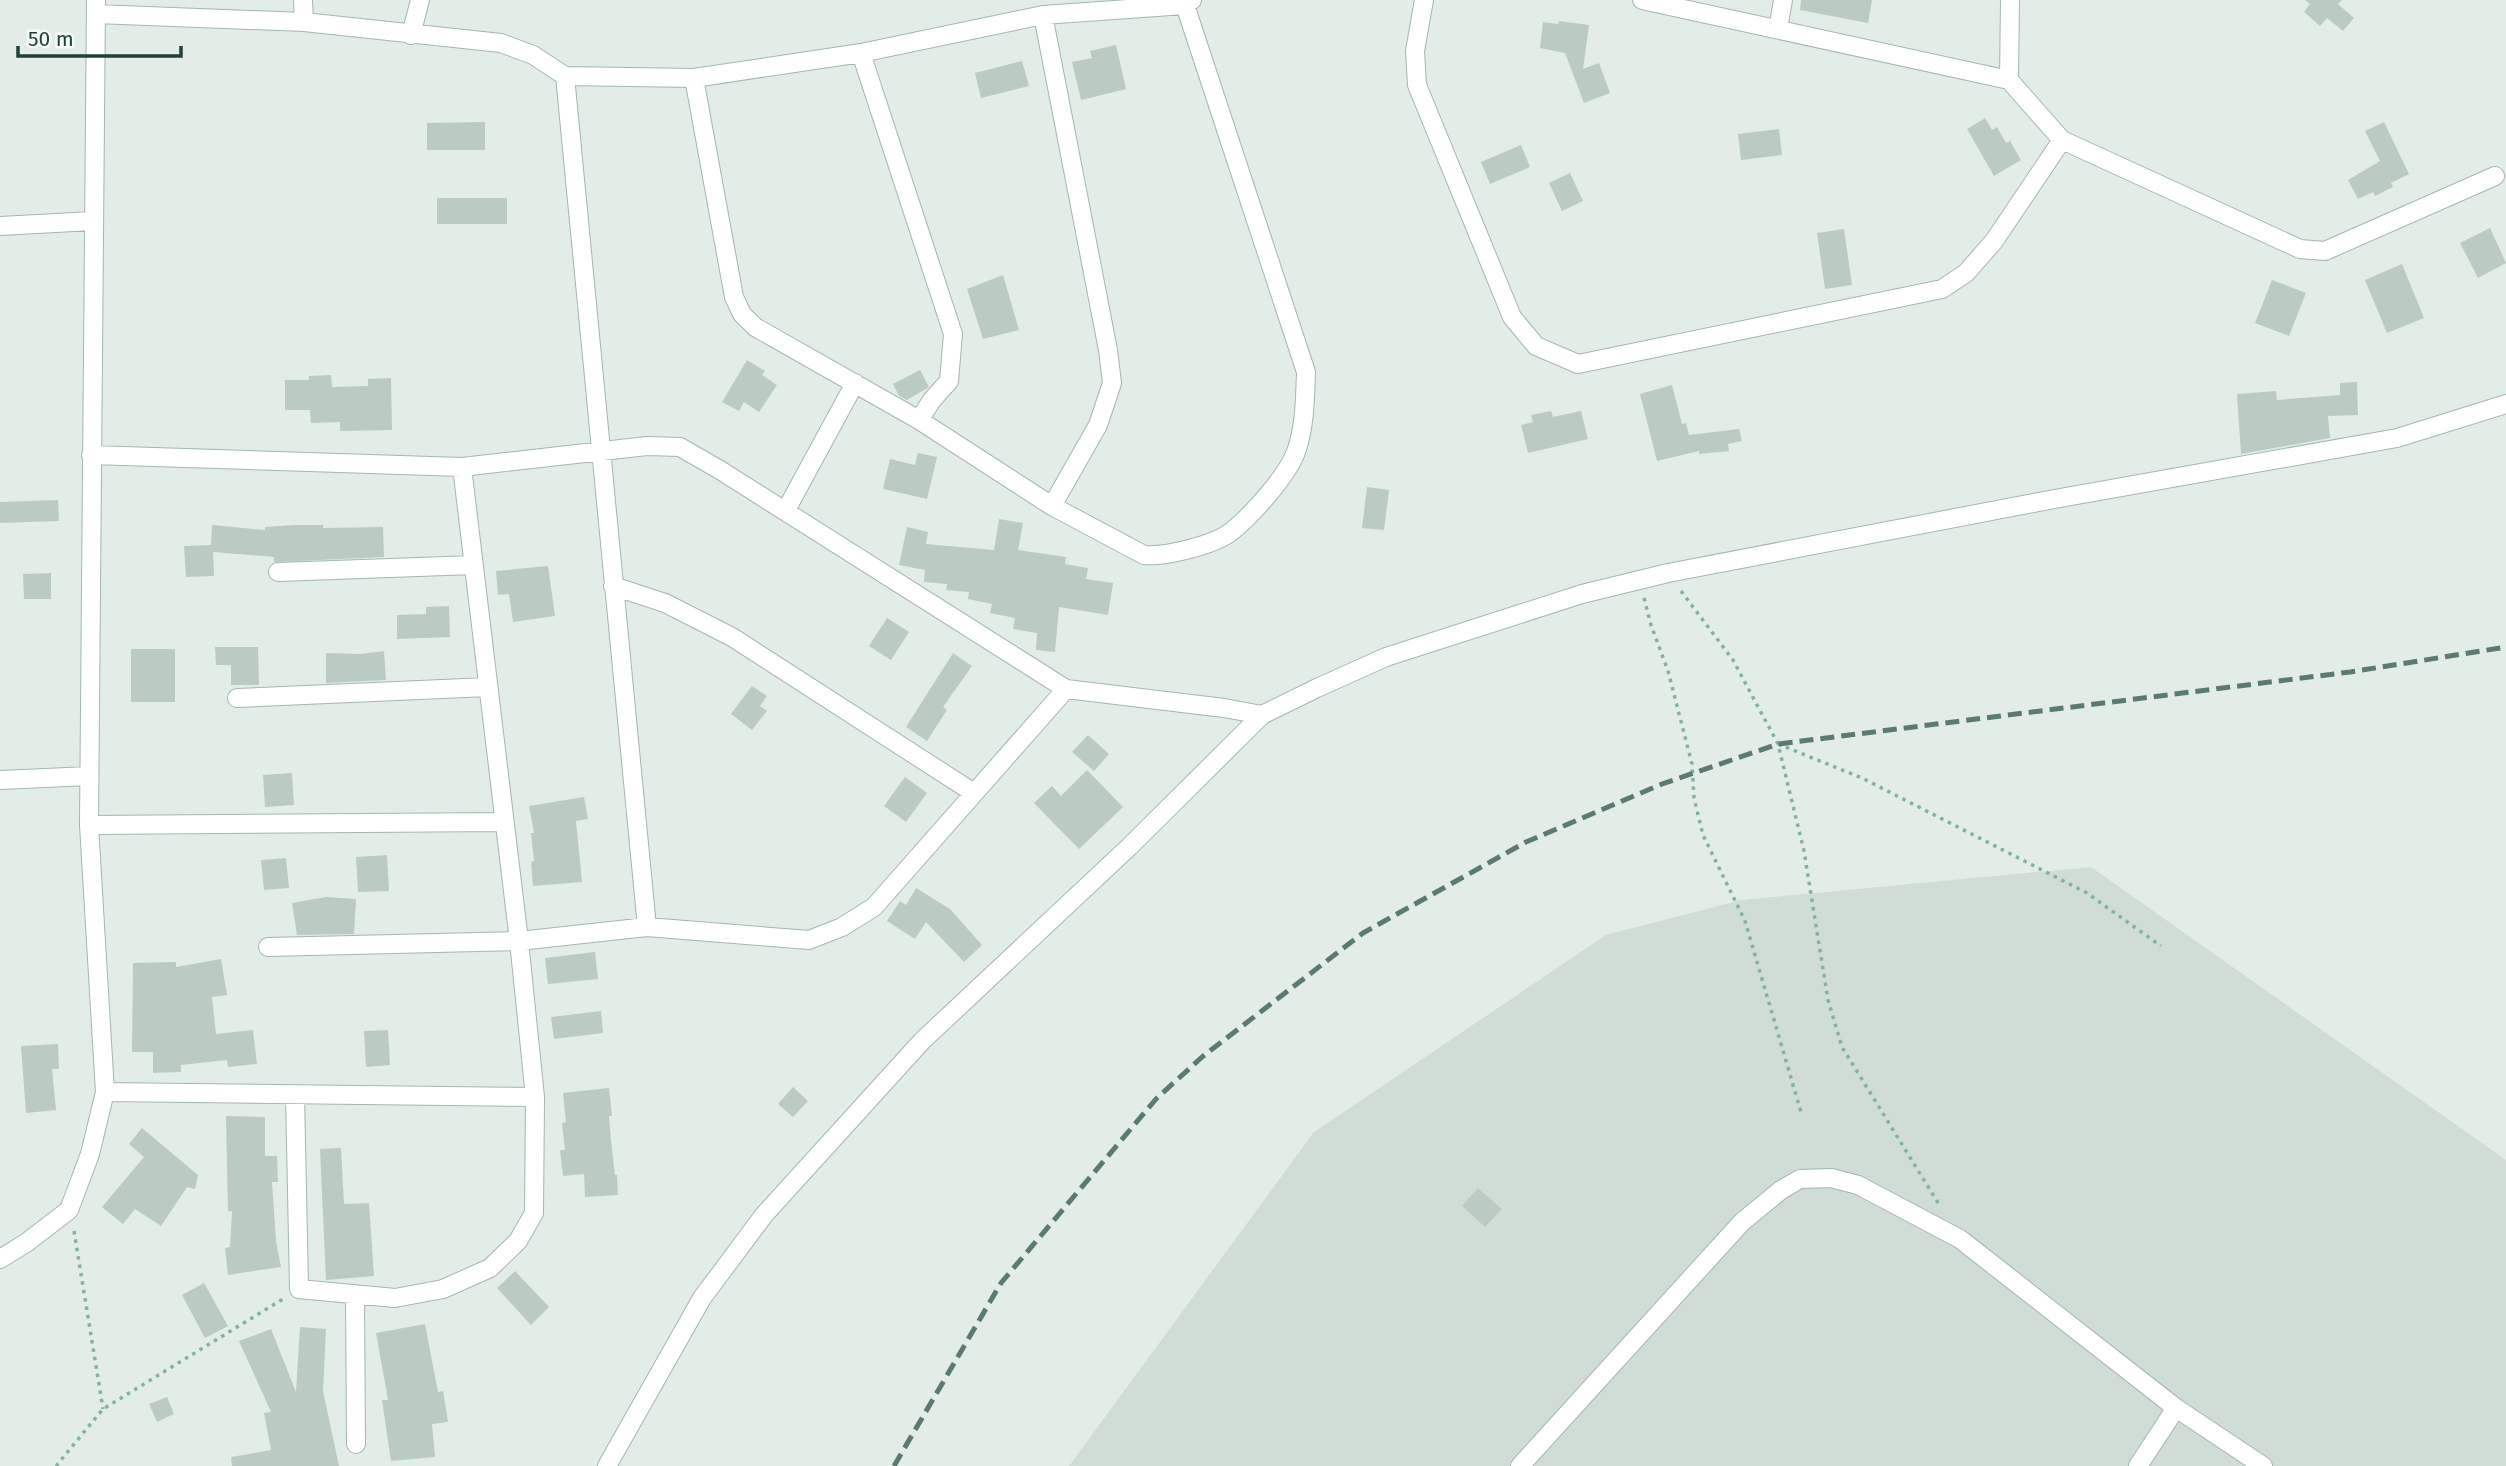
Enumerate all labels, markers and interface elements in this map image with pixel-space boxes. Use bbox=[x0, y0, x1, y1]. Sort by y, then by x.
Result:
scale bar bbox=[18, 14, 180, 58]
text: 50 m bbox=[28, 26, 74, 52]

